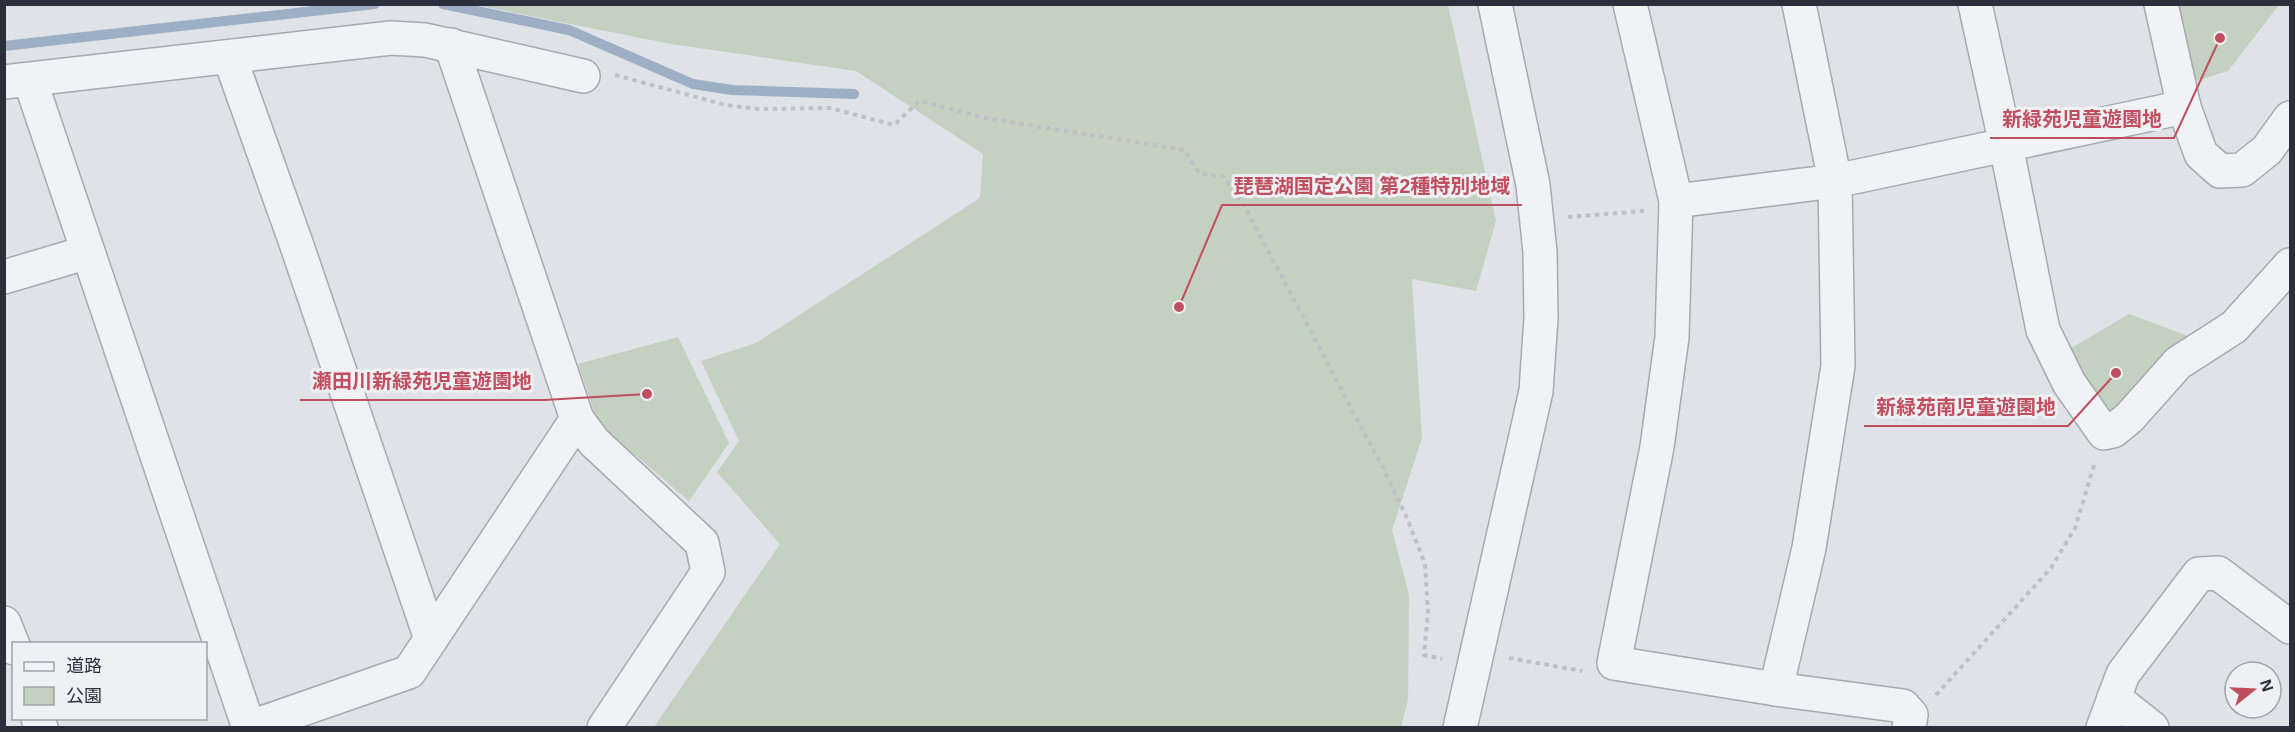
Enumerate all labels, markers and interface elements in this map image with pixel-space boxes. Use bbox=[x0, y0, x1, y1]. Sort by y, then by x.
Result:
callout: 新緑苑児童遊園地 bbox=[1990, 100, 2174, 138]
text: 新緑苑児童遊園地 bbox=[2002, 108, 2162, 130]
callout: 琵琶湖国定公園 第2種特別地域 bbox=[1222, 167, 1522, 205]
text: 琵琶湖国定公園 第2種特別地域 bbox=[1234, 175, 1510, 197]
callout: 瀬田川新緑苑児童遊園地 bbox=[300, 362, 544, 400]
text: 瀬田川新緑苑児童遊園地 bbox=[312, 370, 532, 392]
callout: 新緑苑南児童遊園地 bbox=[1864, 388, 2068, 426]
text: 新緑苑南児童遊園地 bbox=[1876, 396, 2056, 418]
legend bbox=[12, 642, 207, 720]
text: 道路 bbox=[66, 656, 102, 676]
north arrow bbox=[2223, 660, 2283, 720]
text: N bbox=[2257, 677, 2277, 694]
text: 公園 bbox=[66, 686, 102, 706]

